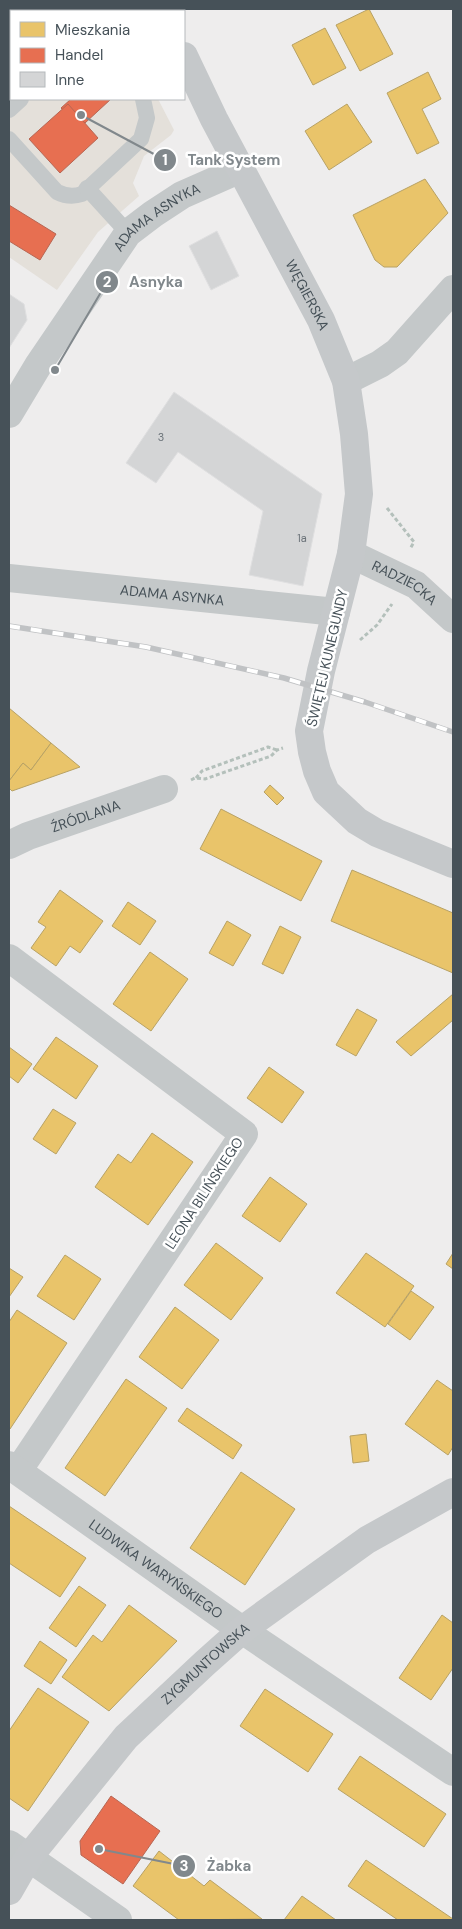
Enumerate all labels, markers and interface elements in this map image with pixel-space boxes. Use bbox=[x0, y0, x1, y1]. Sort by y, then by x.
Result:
legend bbox=[10, 10, 185, 100]
text: Mieszkania bbox=[55, 20, 130, 40]
text: Handel bbox=[55, 45, 103, 65]
text: Inne bbox=[55, 70, 84, 90]
callout: Tank System bbox=[153, 145, 291, 175]
text: 1 bbox=[162, 150, 168, 170]
text: Tank System bbox=[188, 150, 280, 170]
street label: ADAMA ASNYKA bbox=[109, 179, 203, 255]
street label: WĘGIERSKA bbox=[282, 257, 333, 333]
callout: Asnyka bbox=[94, 267, 193, 297]
text: 2 bbox=[103, 272, 112, 292]
text: Asnyka bbox=[129, 272, 183, 292]
house number: 3 bbox=[158, 430, 164, 444]
house number: 1a bbox=[297, 531, 307, 545]
street label: RADZIECKA bbox=[369, 556, 441, 609]
street label: ADAMA ASYNKA bbox=[119, 581, 225, 609]
street label: ŚWIĘTEJ KUNEGUNDY bbox=[302, 587, 352, 729]
street label: ŹRÓDLANA bbox=[49, 796, 123, 836]
street label: LEONA BILIŃSKIEGO bbox=[161, 1134, 247, 1252]
street label: LUDWIKA WARYŃSKIEGO bbox=[85, 1515, 227, 1623]
street label: ZYGMUNTOWSKA bbox=[158, 1619, 253, 1708]
callout: Żabka bbox=[172, 1851, 261, 1881]
text: 3 bbox=[179, 1856, 189, 1876]
text: Żabka bbox=[207, 1856, 251, 1876]

